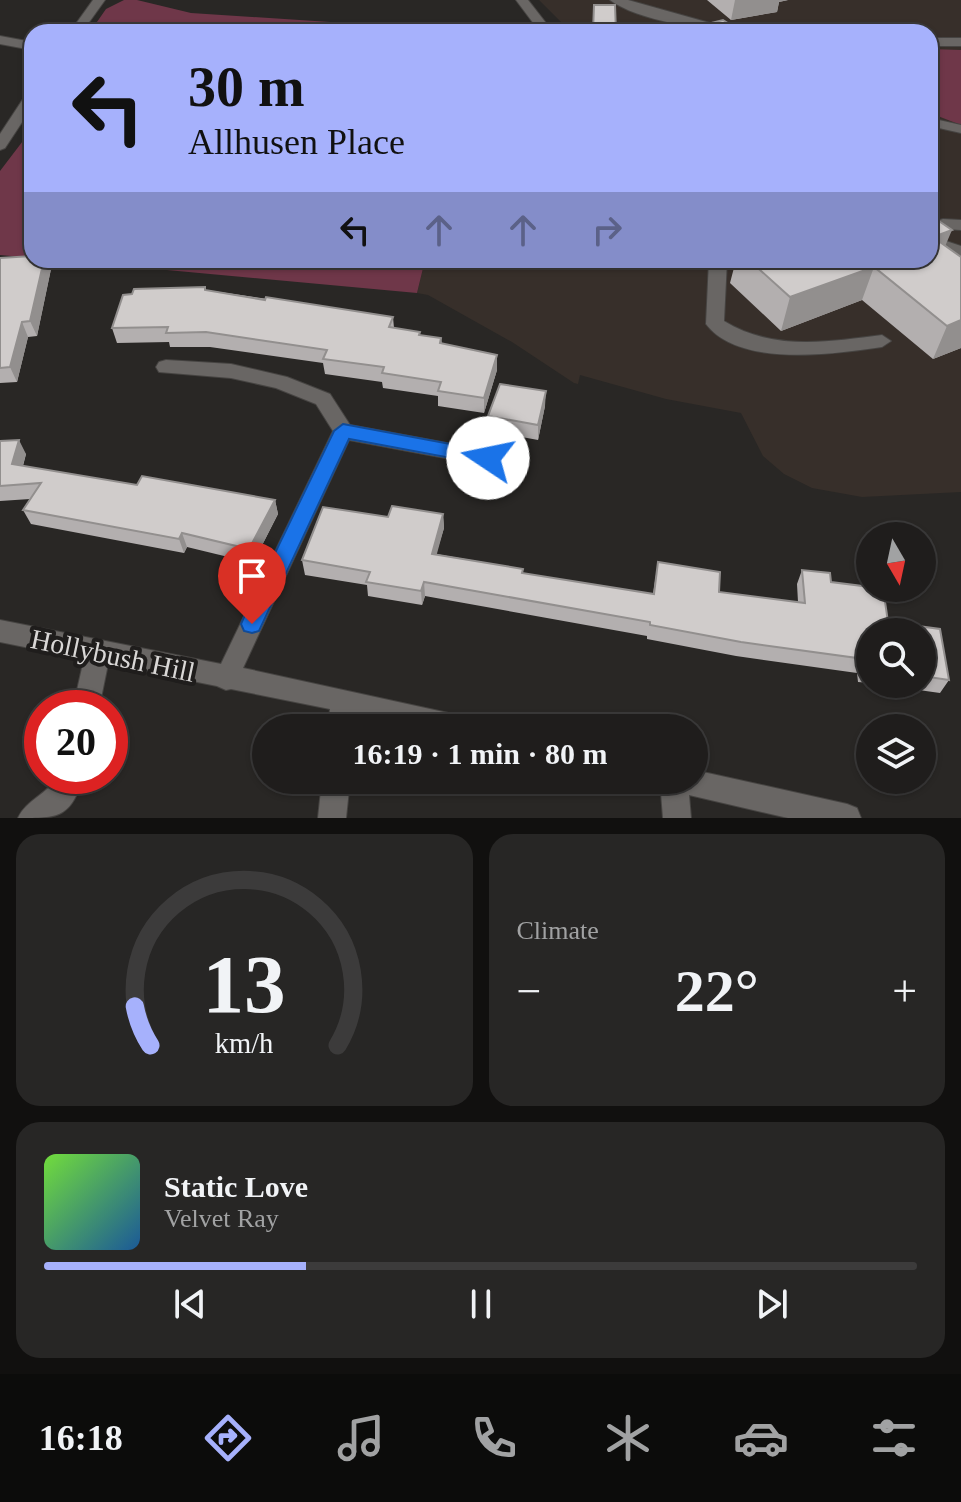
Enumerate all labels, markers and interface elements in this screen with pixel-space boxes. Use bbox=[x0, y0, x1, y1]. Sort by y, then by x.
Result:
icon: left bbox=[56, 56, 160, 160]
text: 30 m bbox=[188, 56, 305, 118]
text: Allhusen Place bbox=[188, 122, 405, 162]
icon: left bbox=[333, 208, 377, 252]
icon: ahead bbox=[417, 208, 461, 252]
icon: ahead bbox=[501, 208, 545, 252]
icon: right bbox=[585, 208, 629, 252]
position arrow bbox=[446, 416, 530, 500]
north arrow bbox=[856, 522, 936, 602]
map controls bbox=[856, 522, 936, 794]
pin bbox=[218, 542, 286, 624]
icon: arrive bbox=[230, 554, 274, 598]
button: search bbox=[856, 618, 936, 698]
street label: Hollybush Hill bbox=[28, 623, 198, 688]
speed limit sign: 20 bbox=[24, 690, 128, 794]
button: layers bbox=[856, 714, 936, 794]
text: 16:19 · 1 min · 80 m bbox=[353, 737, 608, 770]
text: Climate bbox=[517, 916, 599, 945]
text: 13 bbox=[203, 938, 286, 1030]
text: 22° bbox=[675, 958, 759, 1024]
text: − bbox=[517, 967, 541, 1016]
text: + bbox=[892, 967, 917, 1016]
text: km/h bbox=[215, 1028, 274, 1059]
text: Static Love bbox=[164, 1170, 308, 1203]
text: Velvet Ray bbox=[164, 1204, 279, 1233]
icon: previous bbox=[168, 1282, 212, 1326]
icon: pause bbox=[459, 1282, 503, 1326]
icon: next bbox=[750, 1282, 794, 1326]
icon: directions bbox=[200, 1410, 256, 1466]
icon: music bbox=[333, 1410, 389, 1466]
icon: phone bbox=[466, 1410, 522, 1466]
icon: climate bbox=[600, 1410, 656, 1466]
icon: car bbox=[733, 1410, 789, 1466]
icon: filters bbox=[866, 1410, 922, 1466]
text: 16:18 bbox=[39, 1418, 123, 1458]

